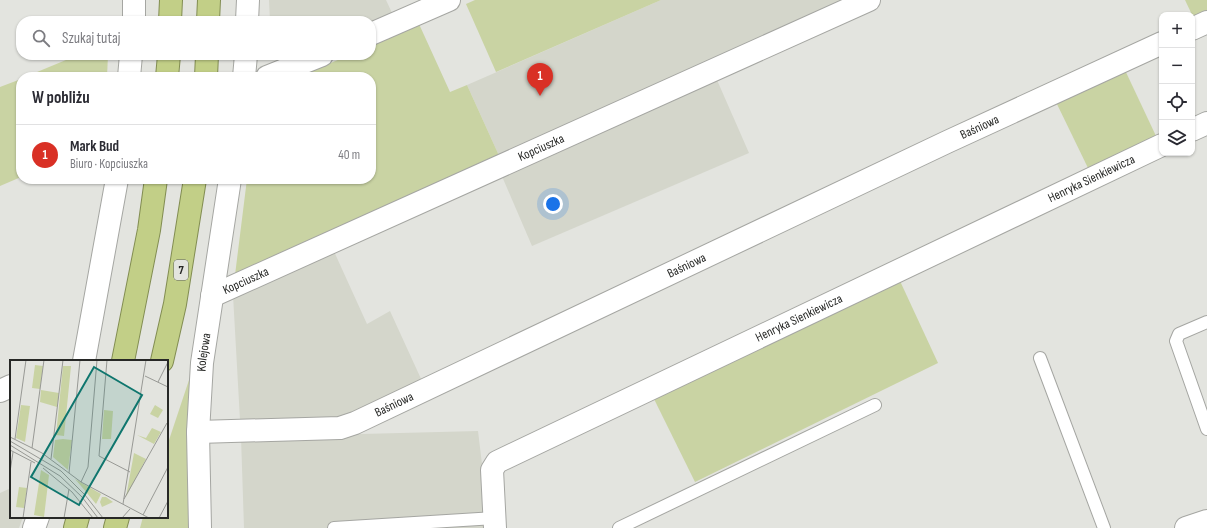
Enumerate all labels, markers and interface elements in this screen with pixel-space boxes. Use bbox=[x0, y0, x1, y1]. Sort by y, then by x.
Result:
map controls bbox=[1159, 12, 1195, 156]
button: + bbox=[1159, 12, 1195, 48]
search box bbox=[16, 16, 376, 60]
icon: search bbox=[30, 27, 52, 49]
text: Szukaj tutaj bbox=[62, 29, 120, 48]
button: − bbox=[1159, 48, 1195, 84]
pin: 1 bbox=[527, 63, 553, 96]
button: locate bbox=[1159, 84, 1195, 120]
text: W pobliżu bbox=[32, 88, 90, 108]
street label: Baśniowa bbox=[958, 111, 1002, 143]
button: layers bbox=[1159, 120, 1195, 156]
street label: Kopciuszka bbox=[516, 130, 567, 165]
text: Mark Bud bbox=[70, 137, 119, 156]
text: 1 bbox=[42, 147, 48, 163]
text: 40 m bbox=[338, 147, 360, 163]
street label: Henryka Sienkiewicza bbox=[1045, 151, 1137, 206]
text: Biuro · Kopciuszka bbox=[70, 156, 148, 172]
your location bbox=[543, 194, 563, 214]
street label: Baśniowa bbox=[665, 250, 709, 282]
road number: 7 bbox=[174, 260, 188, 280]
street label: Kopciuszka bbox=[220, 264, 271, 298]
street label: Henryka Sienkiewicza bbox=[753, 291, 845, 346]
street label: Kolejowa bbox=[194, 332, 214, 372]
inset map bbox=[10, 360, 168, 518]
street label: Baśniowa bbox=[372, 388, 416, 421]

